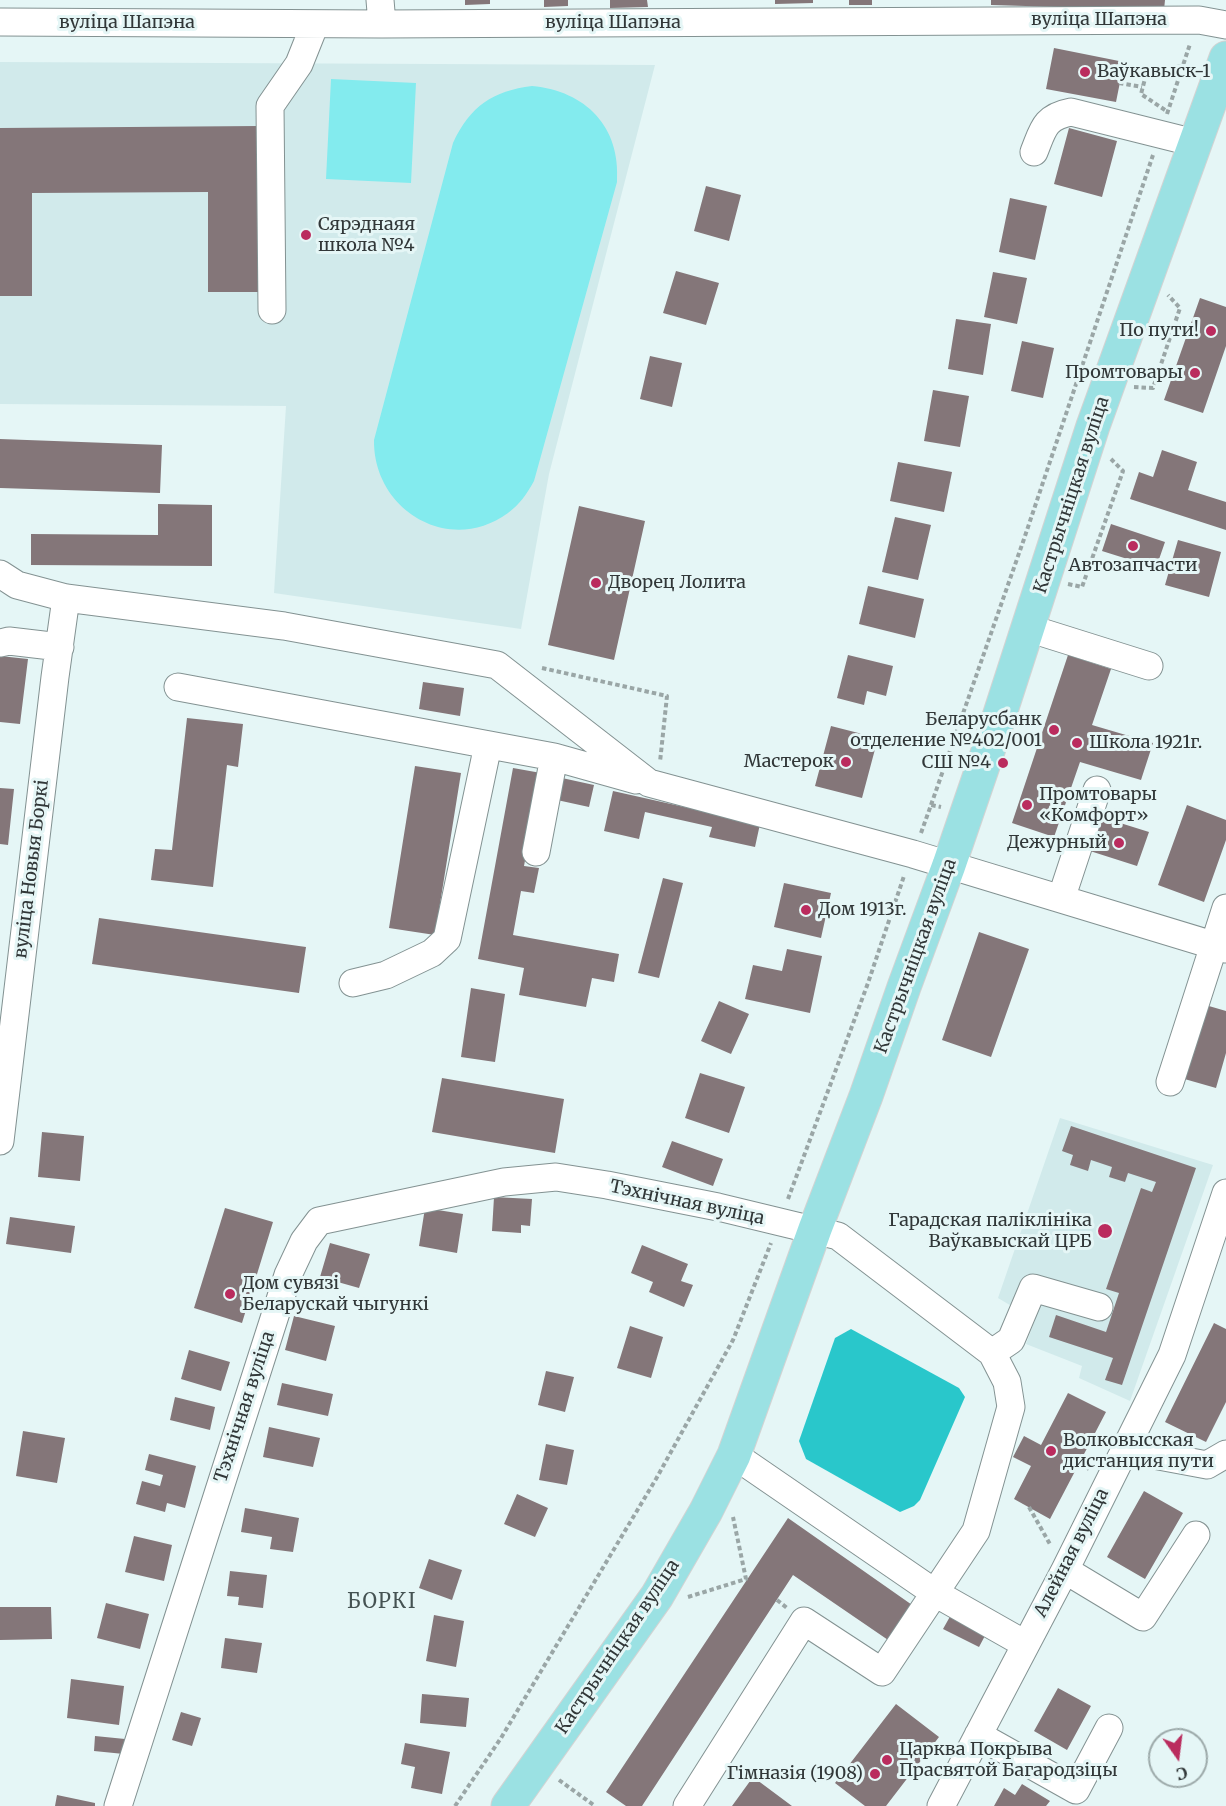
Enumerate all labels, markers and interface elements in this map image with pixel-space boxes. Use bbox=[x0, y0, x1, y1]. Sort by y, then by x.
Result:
street label: вуліца Шапэна bbox=[1031, 9, 1167, 31]
street label: вуліца Шапэна bbox=[59, 12, 195, 34]
street label: вуліца Шапэна bbox=[545, 12, 681, 34]
place label: Ваўкавыск-1 bbox=[1097, 61, 1210, 83]
marker: Ваўкавыск-1 bbox=[1078, 65, 1092, 79]
place label: Сярэднаяя школа №4 bbox=[318, 214, 415, 256]
marker: Сярэднаяя школа №4 bbox=[299, 228, 313, 242]
place label: По пути! bbox=[1119, 320, 1199, 342]
marker: По пути! bbox=[1204, 324, 1218, 338]
place label: Промтовары bbox=[1065, 362, 1183, 384]
marker: Промтовары bbox=[1188, 366, 1202, 380]
street label: Кастрычніцкая вуліца bbox=[1030, 394, 1114, 596]
marker: Автозапчасти bbox=[1126, 539, 1140, 553]
place label: Автозапчасти bbox=[1068, 555, 1198, 577]
place label: Дворец Лолита bbox=[608, 572, 746, 594]
marker: Дворец Лолита bbox=[589, 576, 603, 590]
place label: Беларусбанк отделение №402/001 bbox=[850, 709, 1042, 752]
marker: Беларусбанк отделение №402/001 bbox=[1047, 723, 1061, 737]
place label: Школа 1921г. bbox=[1089, 732, 1202, 754]
marker: Школа 1921г. bbox=[1070, 736, 1084, 750]
place label: Мастерок bbox=[744, 751, 834, 773]
place label: СШ №4 bbox=[922, 752, 991, 774]
marker: Мастерок bbox=[839, 755, 853, 769]
marker: СШ №4 bbox=[996, 756, 1010, 770]
street label: вуліца Новыя Боркі bbox=[10, 778, 54, 960]
place label: Промтовары «Комфорт» bbox=[1039, 784, 1157, 826]
marker: Промтовары «Комфорт» bbox=[1020, 798, 1034, 812]
place label: Дежурный bbox=[1007, 832, 1107, 854]
marker: Дежурный bbox=[1112, 836, 1126, 850]
street label: Кастрычніцкая вуліца bbox=[871, 856, 961, 1056]
place label: Дом 1913г. bbox=[818, 899, 907, 921]
marker: Дом 1913г. bbox=[799, 903, 813, 917]
street label: Тэхнічная вуліца bbox=[608, 1176, 766, 1230]
place label: Гарадская паліклініка Ваўкавыскай ЦРБ bbox=[888, 1210, 1092, 1252]
marker: Гарадская паліклініка Ваўкавыскай ЦРБ bbox=[1096, 1222, 1114, 1240]
place label: Дом сувязі Беларускай чыгункі bbox=[242, 1273, 429, 1316]
marker: Дом сувязі Беларускай чыгункі bbox=[223, 1287, 237, 1301]
street label: Тэхнічная вуліца bbox=[210, 1329, 280, 1485]
place label: Волковысская дистанция пути bbox=[1063, 1430, 1214, 1472]
marker: Волковысская дистанция пути bbox=[1044, 1444, 1058, 1458]
street label: Алейная вуліца bbox=[1030, 1485, 1114, 1621]
street label: Кастрычніцкая вуліца bbox=[552, 1556, 684, 1738]
district label: БОРКІ bbox=[347, 1590, 417, 1614]
north arrow bbox=[1148, 1728, 1208, 1788]
place label: Царква Покрыва Прасвятой Багародзіцы bbox=[899, 1739, 1118, 1782]
marker: Царква Покрыва Прасвятой Багародзіцы bbox=[880, 1753, 894, 1767]
place label: Гімназія (1908) bbox=[727, 1763, 863, 1785]
text: С bbox=[1174, 1763, 1189, 1785]
marker: Гімназія (1908) bbox=[868, 1767, 882, 1781]

